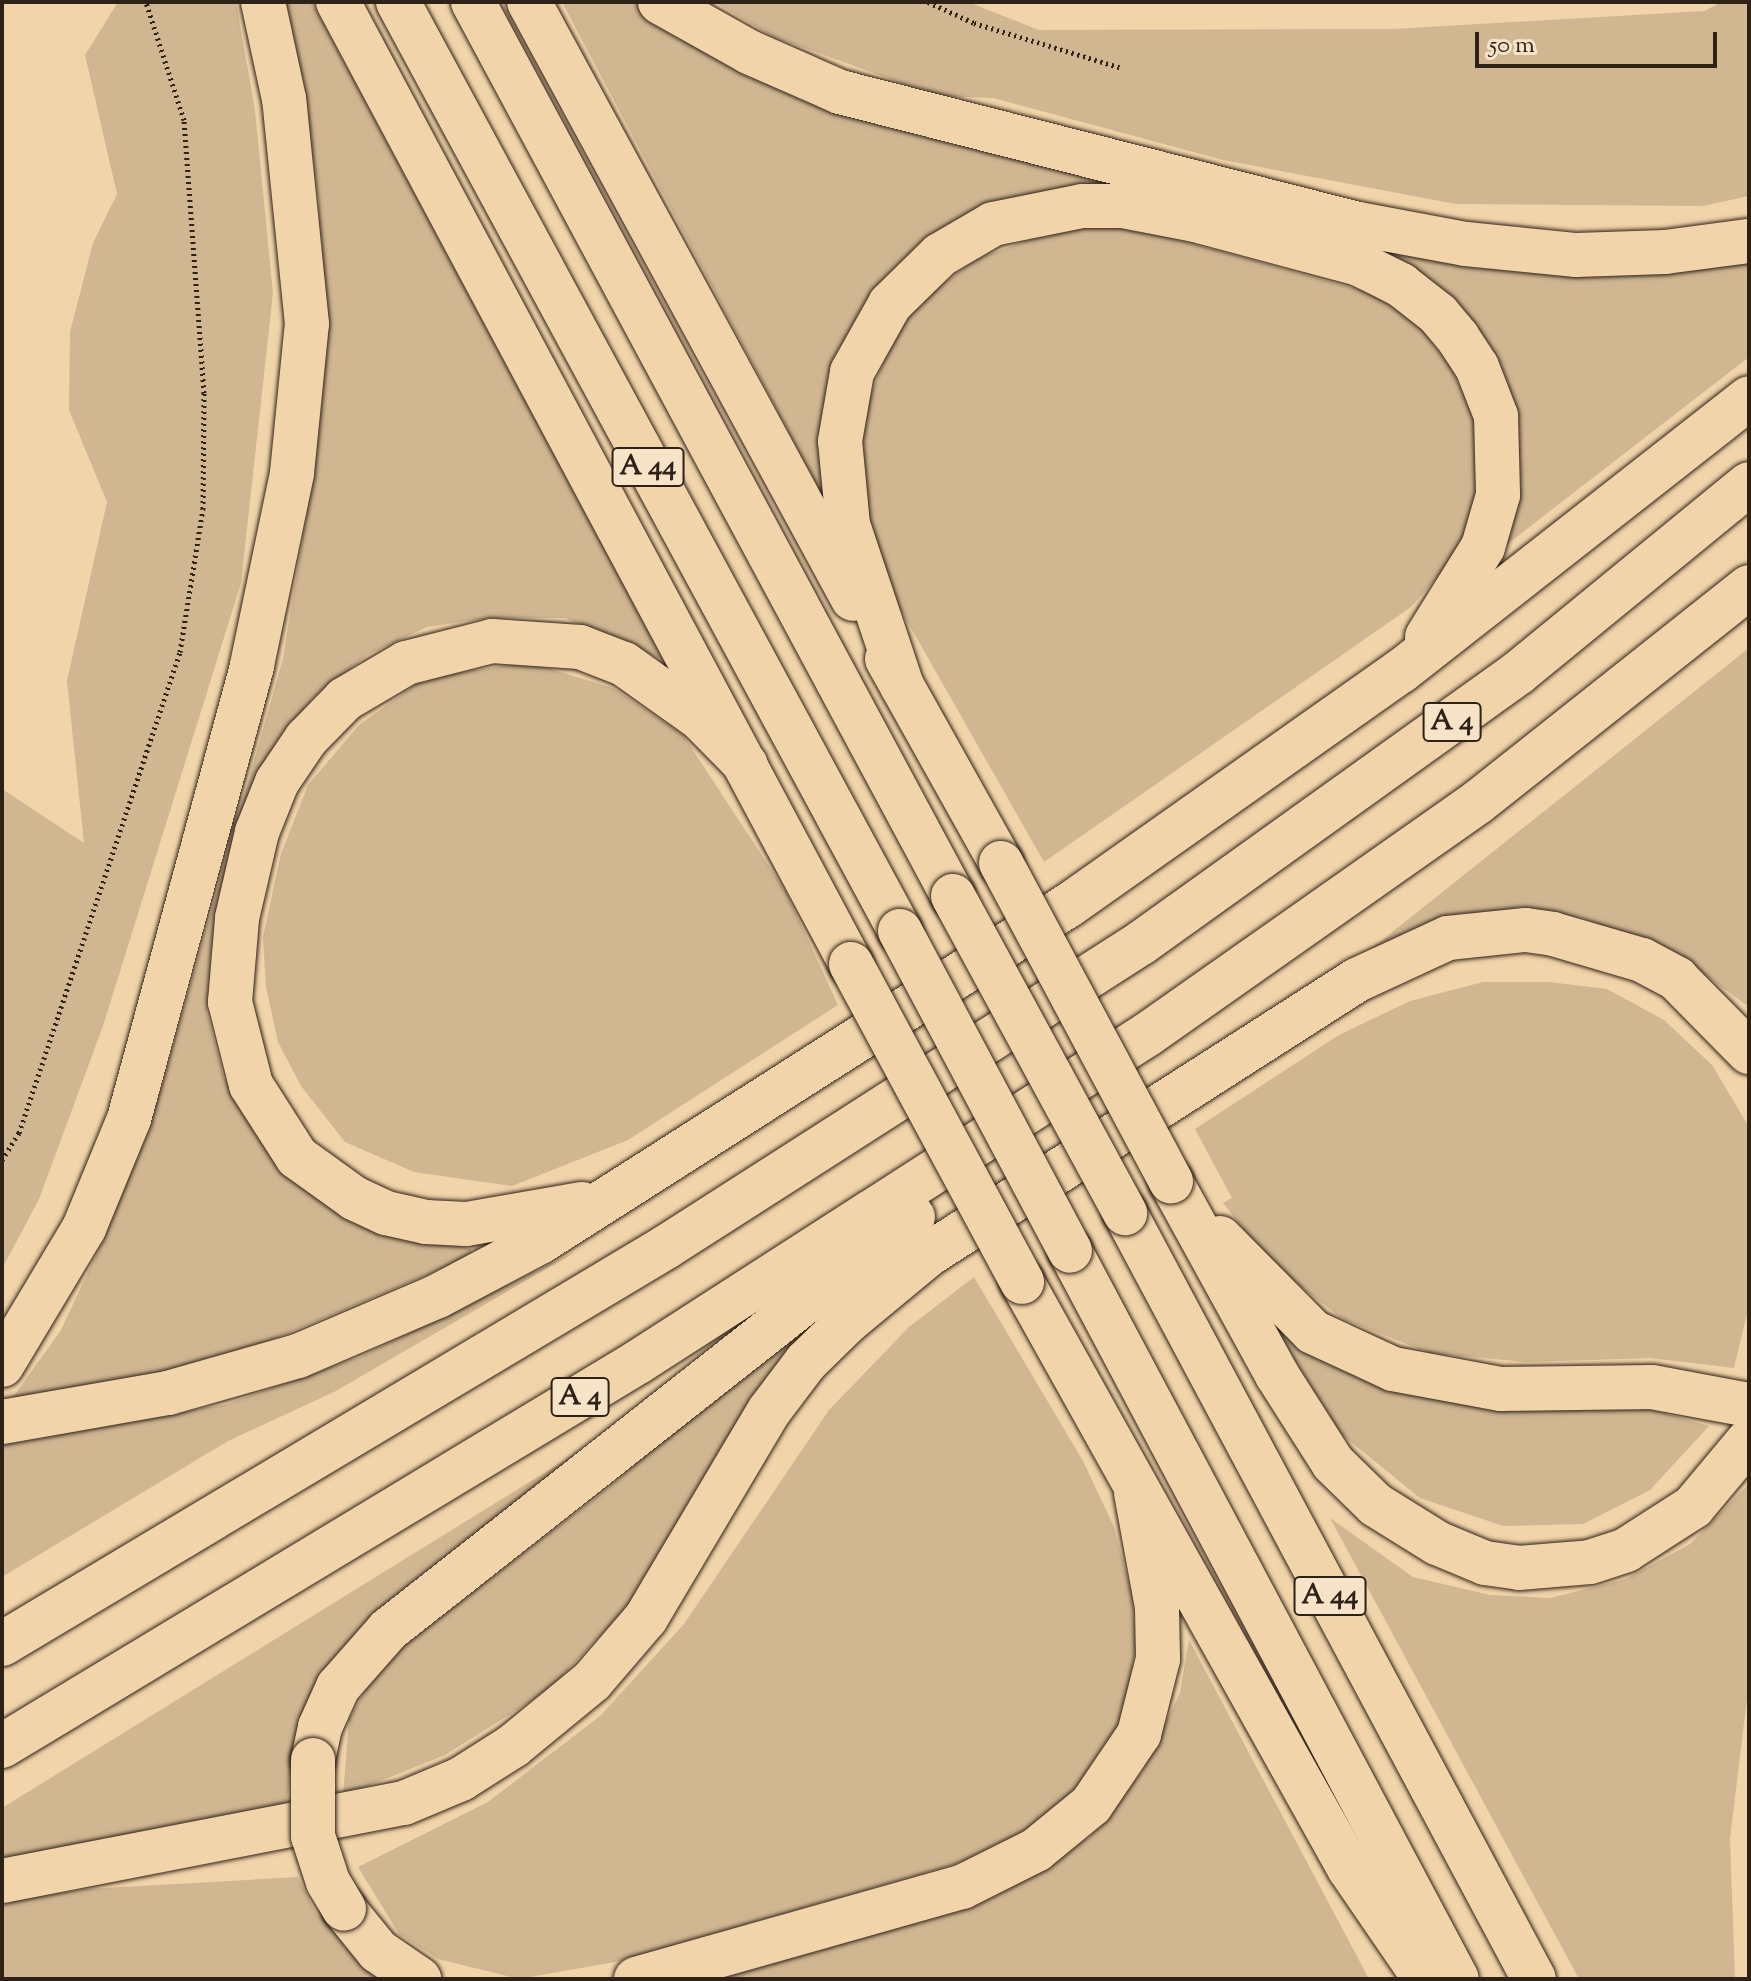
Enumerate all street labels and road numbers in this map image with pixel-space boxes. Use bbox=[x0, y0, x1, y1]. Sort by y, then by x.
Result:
road number: A 44 bbox=[610, 443, 686, 491]
road number: A 4 bbox=[1422, 698, 1482, 746]
road number: A 4 bbox=[550, 1373, 610, 1421]
road number: A 44 bbox=[1292, 1572, 1368, 1620]

